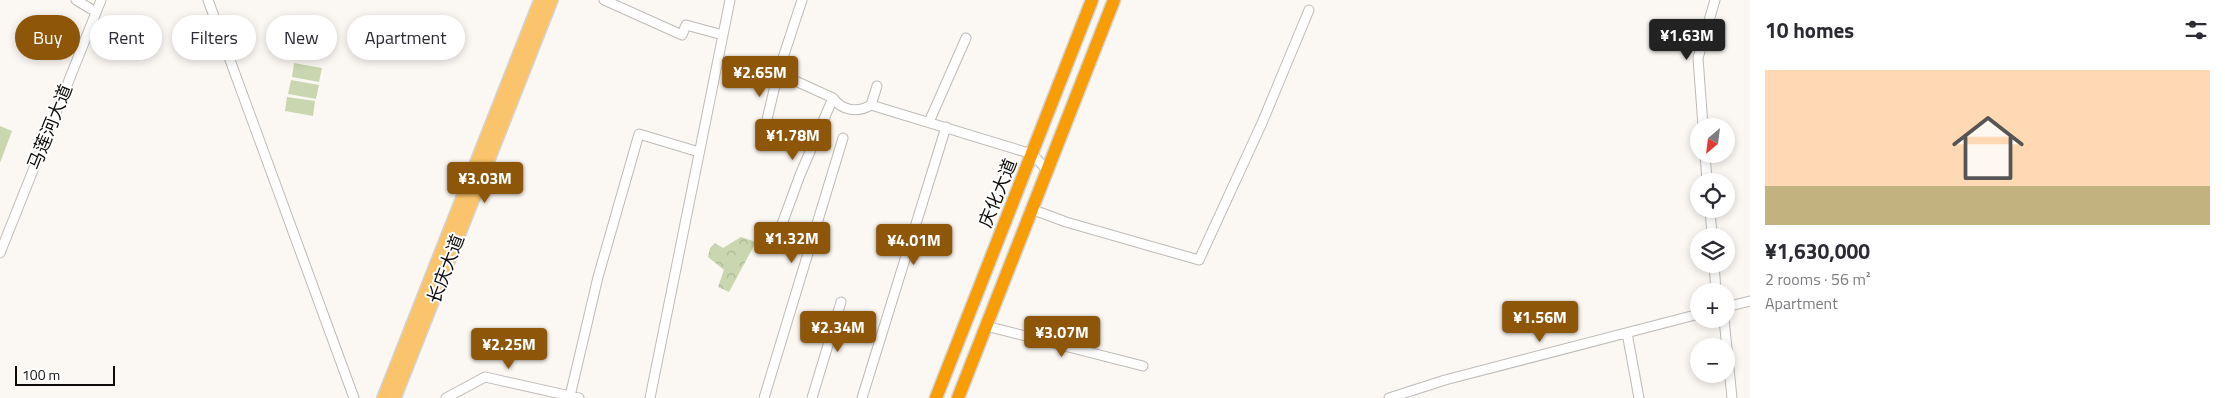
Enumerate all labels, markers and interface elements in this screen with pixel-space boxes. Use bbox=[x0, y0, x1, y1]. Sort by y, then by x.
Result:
text: 10 homes bbox=[1765, 14, 1854, 46]
chip: Buy bbox=[15, 15, 80, 60]
chip: Rent bbox=[90, 15, 162, 60]
chip: Filters bbox=[172, 15, 256, 60]
chip: New bbox=[266, 15, 337, 60]
chip: Apartment bbox=[347, 15, 465, 60]
icon: filters bbox=[2182, 16, 2210, 44]
pin: ¥1.63M bbox=[1646, 18, 1728, 61]
text: ¥1.63M bbox=[1660, 23, 1714, 47]
pin: ¥2.65M bbox=[719, 56, 801, 98]
text: ¥2.65M bbox=[733, 60, 787, 84]
street label: 马莲河大道 bbox=[20, 80, 79, 174]
icon: home bbox=[1943, 103, 2033, 193]
north arrow bbox=[1690, 118, 1735, 162]
map controls bbox=[1690, 118, 1735, 383]
pin: ¥1.78M bbox=[752, 119, 834, 161]
text: ¥1.78M bbox=[766, 123, 820, 147]
street label: 庆化大道 bbox=[972, 154, 1024, 231]
pin: ¥3.03M bbox=[444, 162, 526, 204]
text: ¥3.03M bbox=[458, 166, 512, 190]
button: locate bbox=[1690, 173, 1735, 218]
pin: ¥1.32M bbox=[751, 222, 833, 264]
pin: ¥4.01M bbox=[873, 224, 955, 266]
text: ¥1.32M bbox=[765, 226, 819, 250]
text: ¥4.01M bbox=[887, 228, 941, 252]
button: layers bbox=[1690, 228, 1735, 273]
street label: 长庆大道 bbox=[420, 230, 471, 307]
text: ¥1,630,000 bbox=[1765, 235, 1870, 267]
text: 2 rooms · 56 m² bbox=[1765, 267, 1870, 291]
button: + bbox=[1690, 283, 1735, 328]
text: Apartment bbox=[1765, 291, 1838, 315]
pin: ¥1.56M bbox=[1499, 300, 1581, 343]
text: ¥1.56M bbox=[1513, 305, 1567, 329]
pin: ¥2.34M bbox=[797, 310, 879, 353]
text: ¥2.34M bbox=[811, 315, 865, 339]
pin: ¥3.07M bbox=[1021, 316, 1103, 358]
text: ¥3.07M bbox=[1035, 320, 1089, 344]
pin: ¥2.25M bbox=[468, 328, 550, 370]
text: ¥2.25M bbox=[482, 332, 536, 356]
button: − bbox=[1690, 338, 1735, 383]
scale bar bbox=[15, 363, 115, 386]
text: 100 m bbox=[22, 364, 60, 385]

